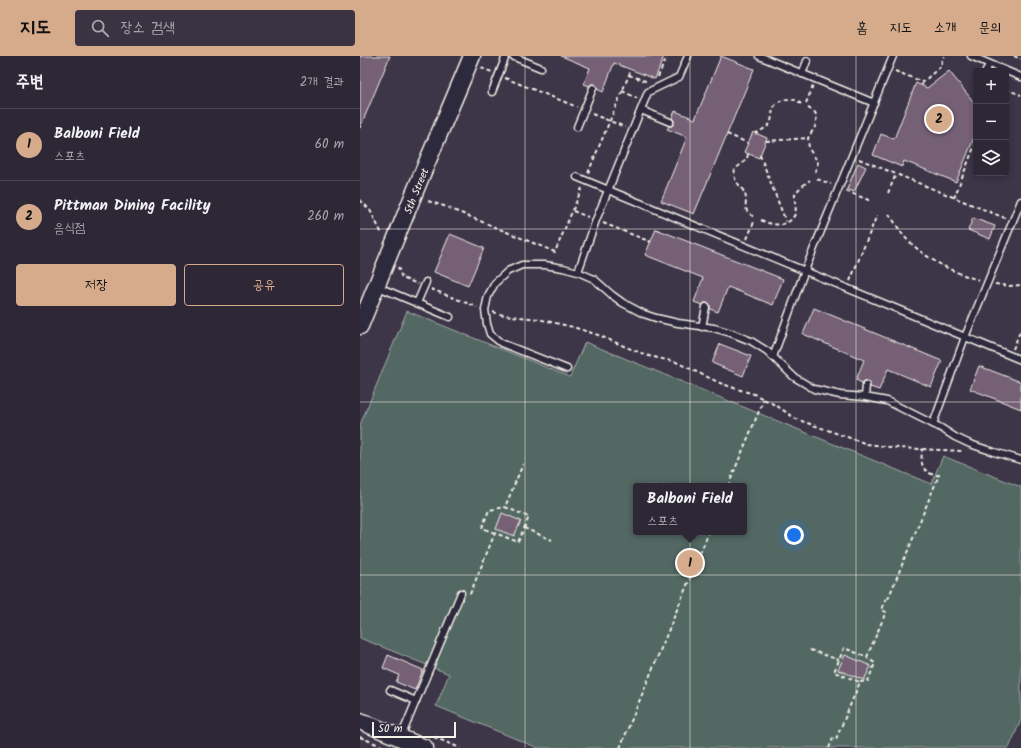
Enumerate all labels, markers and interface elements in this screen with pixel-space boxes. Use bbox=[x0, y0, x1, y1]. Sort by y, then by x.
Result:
search box bbox=[75, 10, 355, 46]
text: 지도 bbox=[20, 13, 51, 43]
text: 장소 검색 bbox=[121, 16, 175, 40]
icon: search bbox=[89, 17, 111, 39]
text: 홈 bbox=[856, 17, 867, 39]
text: 지도 bbox=[889, 17, 912, 39]
text: 소개 bbox=[934, 17, 956, 39]
text: 문의 bbox=[978, 17, 1001, 39]
map controls bbox=[973, 68, 1009, 176]
button: + bbox=[973, 68, 1009, 104]
text: 주변 bbox=[16, 69, 43, 96]
text: 2개 결과 bbox=[300, 72, 344, 93]
pin: 2 bbox=[926, 104, 952, 134]
button: − bbox=[973, 104, 1009, 140]
text: Balboni Field bbox=[54, 122, 140, 146]
text: 1 bbox=[27, 134, 31, 155]
text: 60 m bbox=[315, 134, 344, 155]
button: layers bbox=[973, 140, 1009, 176]
text: 스포츠 bbox=[54, 146, 85, 167]
street label: 5th Street bbox=[400, 165, 435, 217]
text: Pittman Dining Facility bbox=[54, 194, 211, 218]
text: 2 bbox=[25, 206, 33, 227]
text: 260 m bbox=[307, 206, 344, 227]
text: 음식점 bbox=[54, 218, 85, 239]
button: 저장 bbox=[16, 264, 176, 306]
button: 공유 bbox=[184, 264, 344, 306]
popup bbox=[633, 483, 747, 535]
text: Balboni Field bbox=[647, 487, 733, 511]
text: 스포츠 bbox=[647, 511, 679, 532]
your location bbox=[784, 525, 804, 545]
pin: 1 bbox=[677, 548, 703, 578]
scale bar bbox=[372, 720, 456, 739]
text: 50 m bbox=[378, 720, 403, 738]

